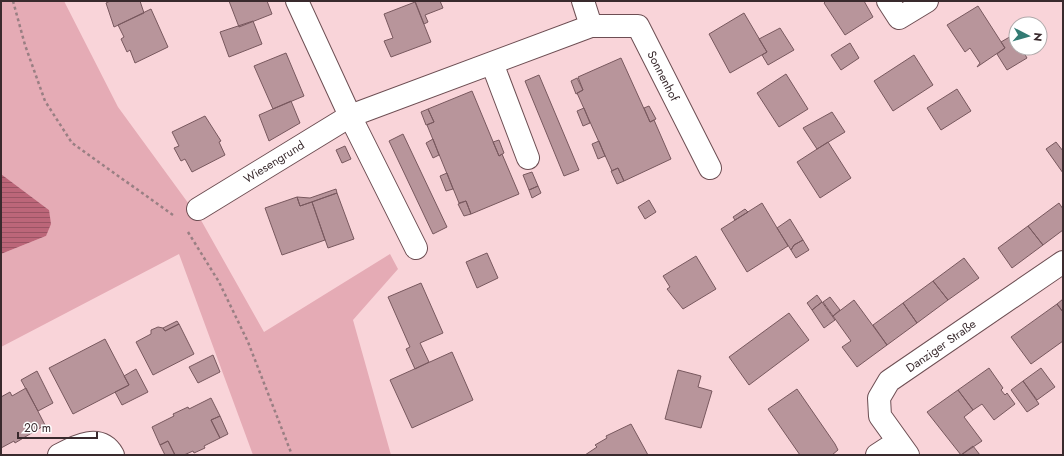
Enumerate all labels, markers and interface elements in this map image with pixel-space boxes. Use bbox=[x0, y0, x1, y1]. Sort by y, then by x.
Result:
north arrow bbox=[1008, 16, 1048, 56]
text: N bbox=[1030, 32, 1046, 42]
street label: Sonnenhof bbox=[643, 48, 684, 105]
street label: Wiesengrund bbox=[240, 136, 308, 188]
street label: Danziger Straße bbox=[902, 315, 980, 377]
scale bar bbox=[18, 414, 97, 440]
text: 20 m bbox=[24, 419, 51, 437]

